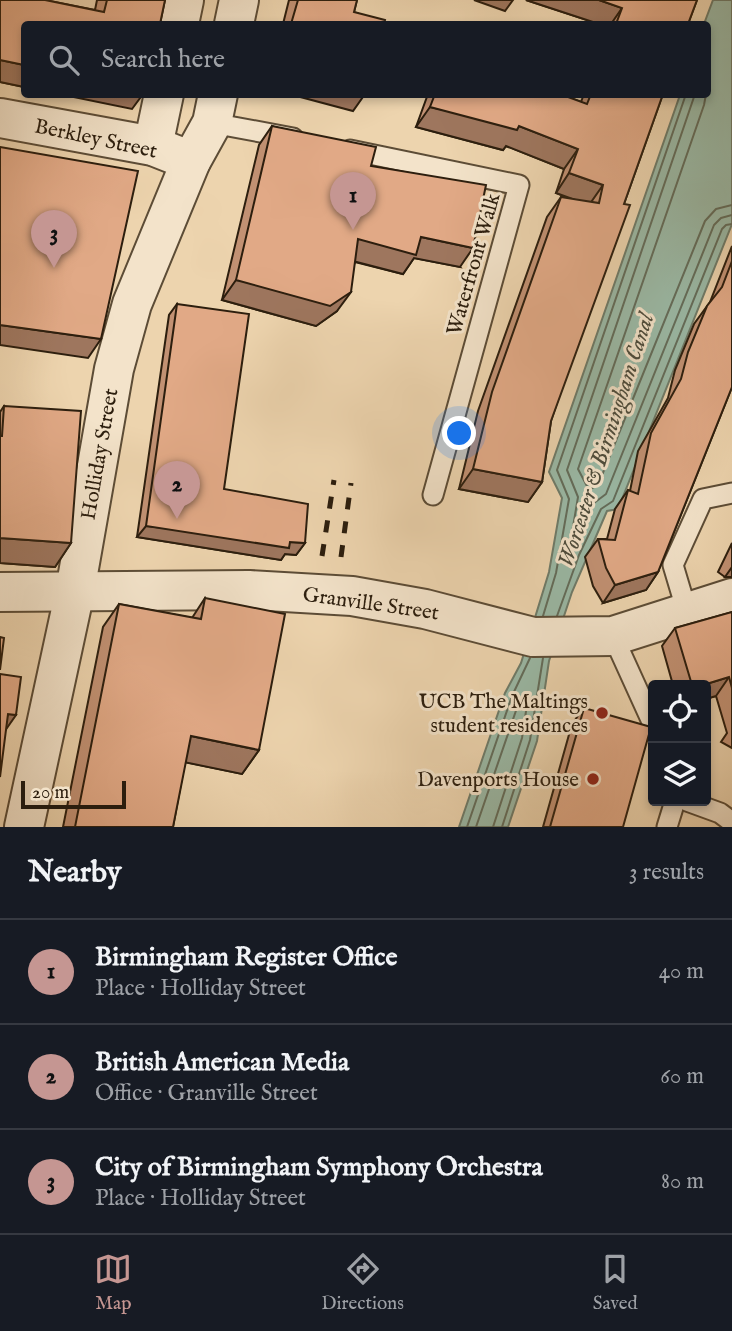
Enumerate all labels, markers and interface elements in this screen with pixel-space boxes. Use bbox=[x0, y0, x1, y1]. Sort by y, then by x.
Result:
search box bbox=[21, 21, 711, 98]
icon: search bbox=[45, 41, 83, 79]
text: Search here bbox=[101, 43, 225, 76]
street label: Berkley Street bbox=[32, 113, 160, 166]
pin: 1 bbox=[330, 172, 376, 230]
street label: Waterfront Walk bbox=[441, 189, 508, 339]
pin: 3 bbox=[31, 210, 77, 268]
water label: Worcester & Birmingham Canal bbox=[552, 308, 663, 571]
street label: Holliday Street bbox=[76, 386, 125, 522]
your location bbox=[442, 416, 476, 450]
pin: 2 bbox=[154, 461, 200, 519]
street label: Granville Street bbox=[301, 582, 441, 627]
map controls bbox=[648, 680, 711, 806]
button: locate bbox=[648, 680, 711, 743]
place label: UCB The Maltings student residences bbox=[419, 689, 588, 740]
marker: UCB The Maltings student residences bbox=[594, 705, 610, 721]
button: layers bbox=[648, 743, 711, 806]
place label: Davenports House bbox=[417, 767, 579, 794]
marker: Davenports House bbox=[585, 771, 601, 787]
scale bar bbox=[21, 778, 126, 810]
text: 20 m bbox=[32, 781, 69, 805]
text: Nearby bbox=[28, 854, 121, 892]
text: 3 results bbox=[629, 858, 704, 887]
text: Birmingham Register Office bbox=[95, 941, 397, 974]
text: 1 bbox=[47, 957, 55, 986]
text: 40 m bbox=[659, 957, 704, 986]
text: Place · Holliday Street bbox=[95, 974, 306, 1003]
text: British American Media bbox=[95, 1046, 349, 1079]
text: 2 bbox=[46, 1062, 56, 1091]
text: 60 m bbox=[660, 1062, 704, 1091]
text: Office · Granville Street bbox=[95, 1079, 318, 1108]
text: City of Birmingham Symphony Orchestra bbox=[95, 1151, 543, 1184]
text: 3 bbox=[47, 1167, 55, 1196]
text: 80 m bbox=[661, 1167, 704, 1196]
text: Place · Holliday Street bbox=[95, 1184, 306, 1213]
tab: Map bbox=[94, 1250, 132, 1316]
tab: Directions bbox=[321, 1250, 404, 1316]
tab: Saved bbox=[593, 1250, 638, 1316]

